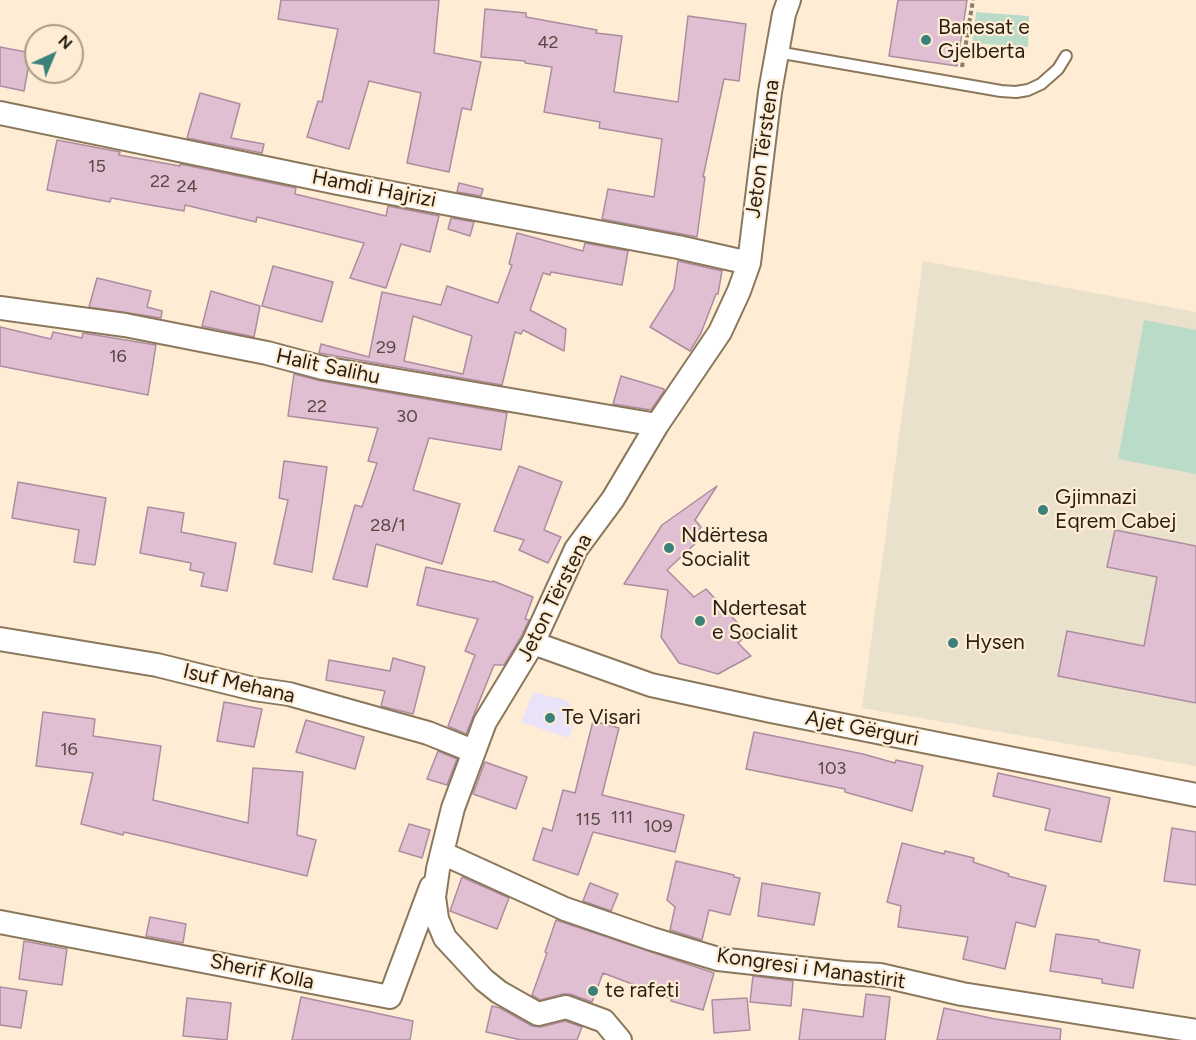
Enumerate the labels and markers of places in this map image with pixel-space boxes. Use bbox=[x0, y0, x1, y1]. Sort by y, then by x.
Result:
place label: Banesat e Gjelberta bbox=[938, 15, 1030, 65]
marker: Banesat e Gjelberta bbox=[919, 33, 933, 47]
place label: Gjimnazi Eqrem Cabej bbox=[1055, 485, 1176, 535]
marker: Gjimnazi Eqrem Cabej bbox=[1036, 503, 1050, 517]
place label: Ndërtesa Socialit bbox=[681, 523, 768, 573]
marker: Ndërtesa Socialit bbox=[662, 541, 676, 555]
place label: Ndertesat e Socialit bbox=[712, 596, 807, 646]
marker: Ndertesat e Socialit bbox=[693, 614, 707, 628]
place label: Hysen bbox=[965, 630, 1025, 656]
marker: Hysen bbox=[946, 636, 960, 650]
place label: Te Visari bbox=[562, 705, 641, 731]
marker: Te Visari bbox=[543, 711, 557, 725]
place label: te rafeti bbox=[605, 978, 679, 1004]
marker: te rafeti bbox=[586, 984, 600, 998]

